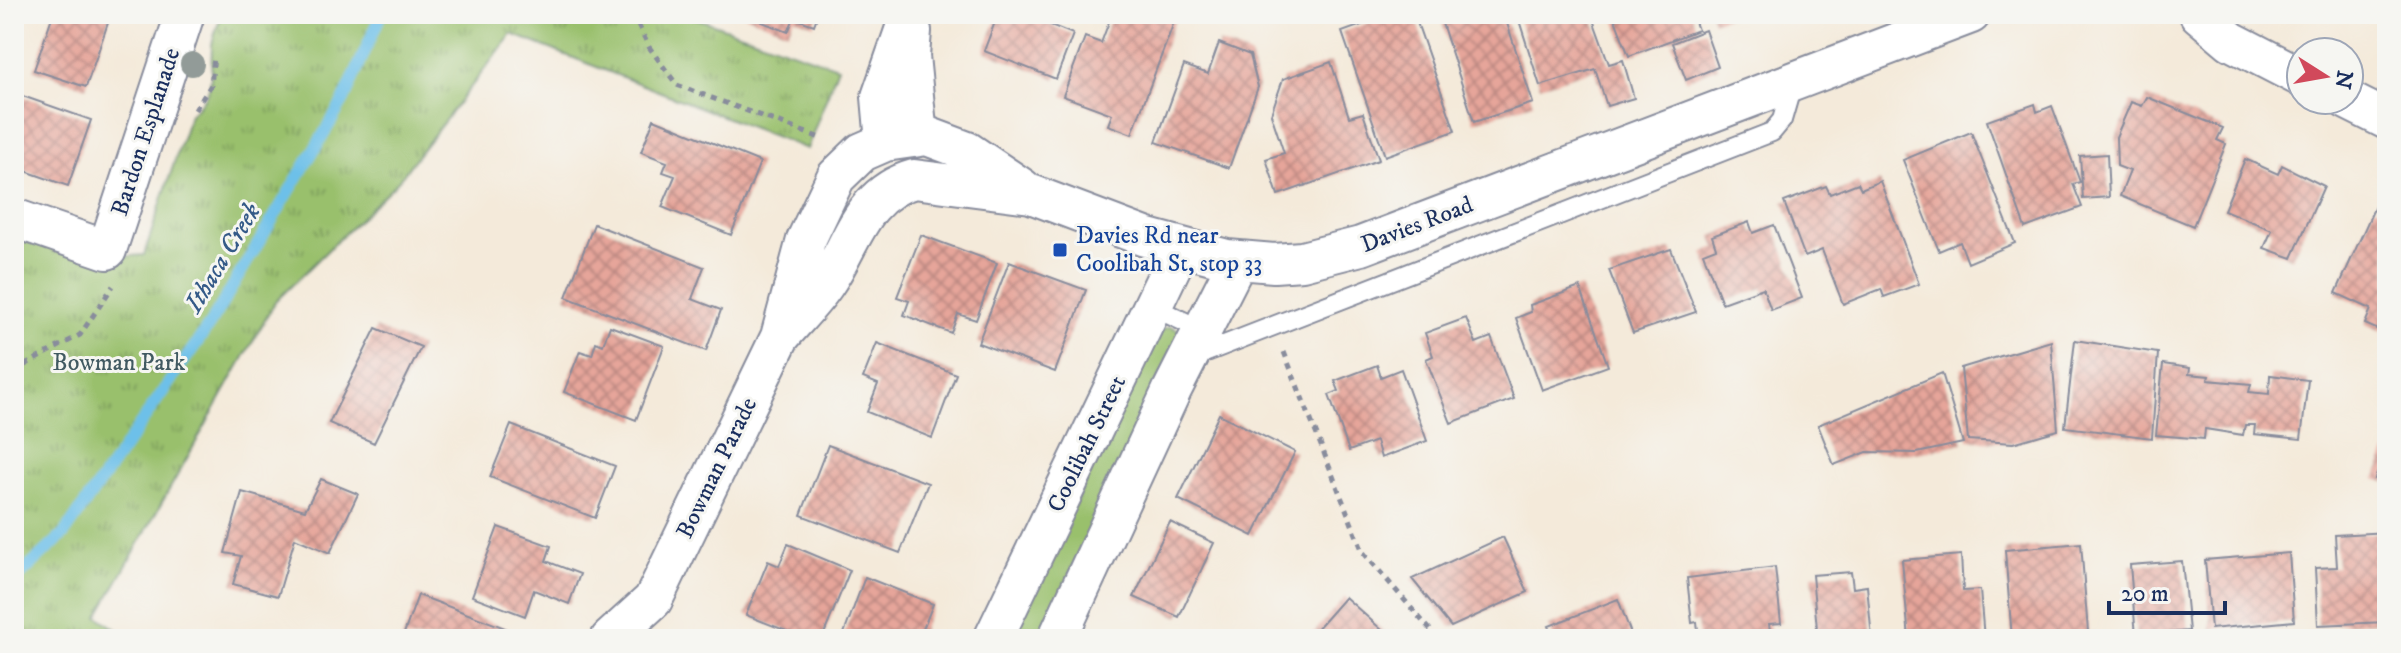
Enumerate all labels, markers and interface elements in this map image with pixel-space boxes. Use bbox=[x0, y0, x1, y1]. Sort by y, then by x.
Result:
north arrow bbox=[2285, 36, 2365, 116]
street label: Bardon Esplanade bbox=[105, 44, 187, 220]
text: N bbox=[2328, 68, 2358, 91]
street label: Davies Road bbox=[1357, 190, 1477, 260]
water label: Ithaca Creek bbox=[176, 197, 269, 320]
place label: Davies Rd near Coolibah St, stop 33 bbox=[1076, 221, 1262, 279]
marker: Davies Rd near Coolibah St, stop 33 bbox=[1051, 241, 1069, 259]
park label: Bowman Park bbox=[53, 348, 186, 378]
street label: Coolibah Street bbox=[1041, 370, 1133, 517]
street label: Bowman Parade bbox=[670, 393, 764, 543]
scale bar bbox=[2109, 565, 2225, 615]
text: 20 m bbox=[2121, 579, 2169, 609]

